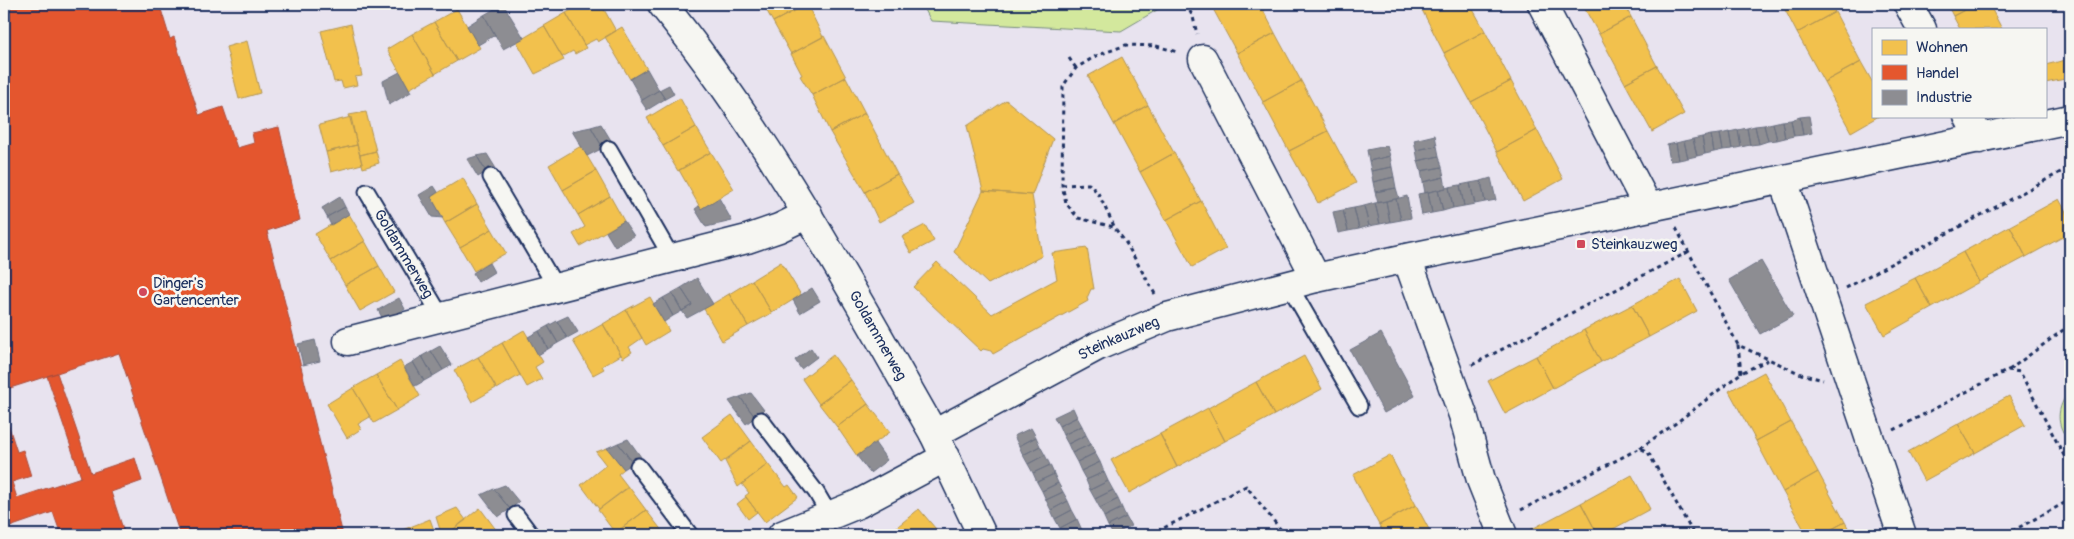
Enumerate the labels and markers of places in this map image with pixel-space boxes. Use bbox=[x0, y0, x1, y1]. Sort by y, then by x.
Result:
place label: Steinkauzweg bbox=[1591, 235, 1678, 254]
marker: Steinkauzweg bbox=[1575, 238, 1587, 250]
place label: Dinger's Gartencenter bbox=[153, 274, 239, 310]
marker: Dinger's Gartencenter bbox=[137, 286, 149, 298]

